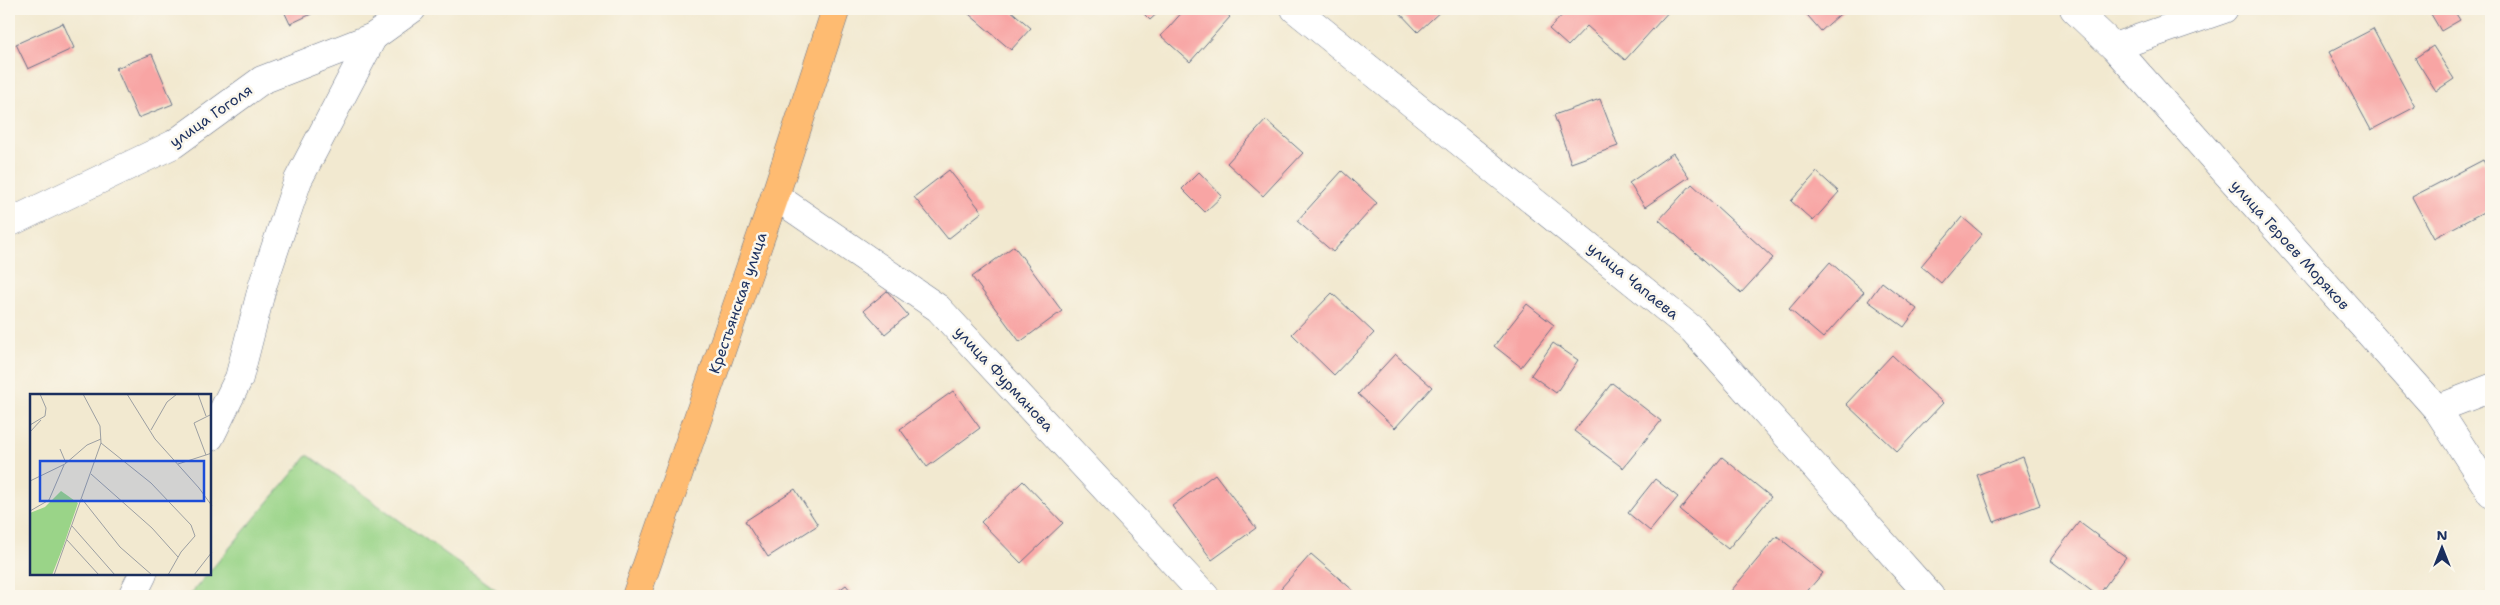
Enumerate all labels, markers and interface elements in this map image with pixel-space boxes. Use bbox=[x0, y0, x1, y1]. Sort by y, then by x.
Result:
street label: улица Гоголя bbox=[166, 80, 256, 152]
street label: улица Героев Моряков bbox=[2226, 176, 2354, 314]
street label: Крестьянская улица bbox=[704, 229, 772, 376]
street label: улица Чапаева bbox=[1583, 238, 1683, 324]
street label: улица Фурманова bbox=[950, 322, 1058, 436]
inset map bbox=[30, 394, 211, 575]
north arrow bbox=[2418, 522, 2468, 572]
text: N bbox=[2436, 526, 2448, 544]

